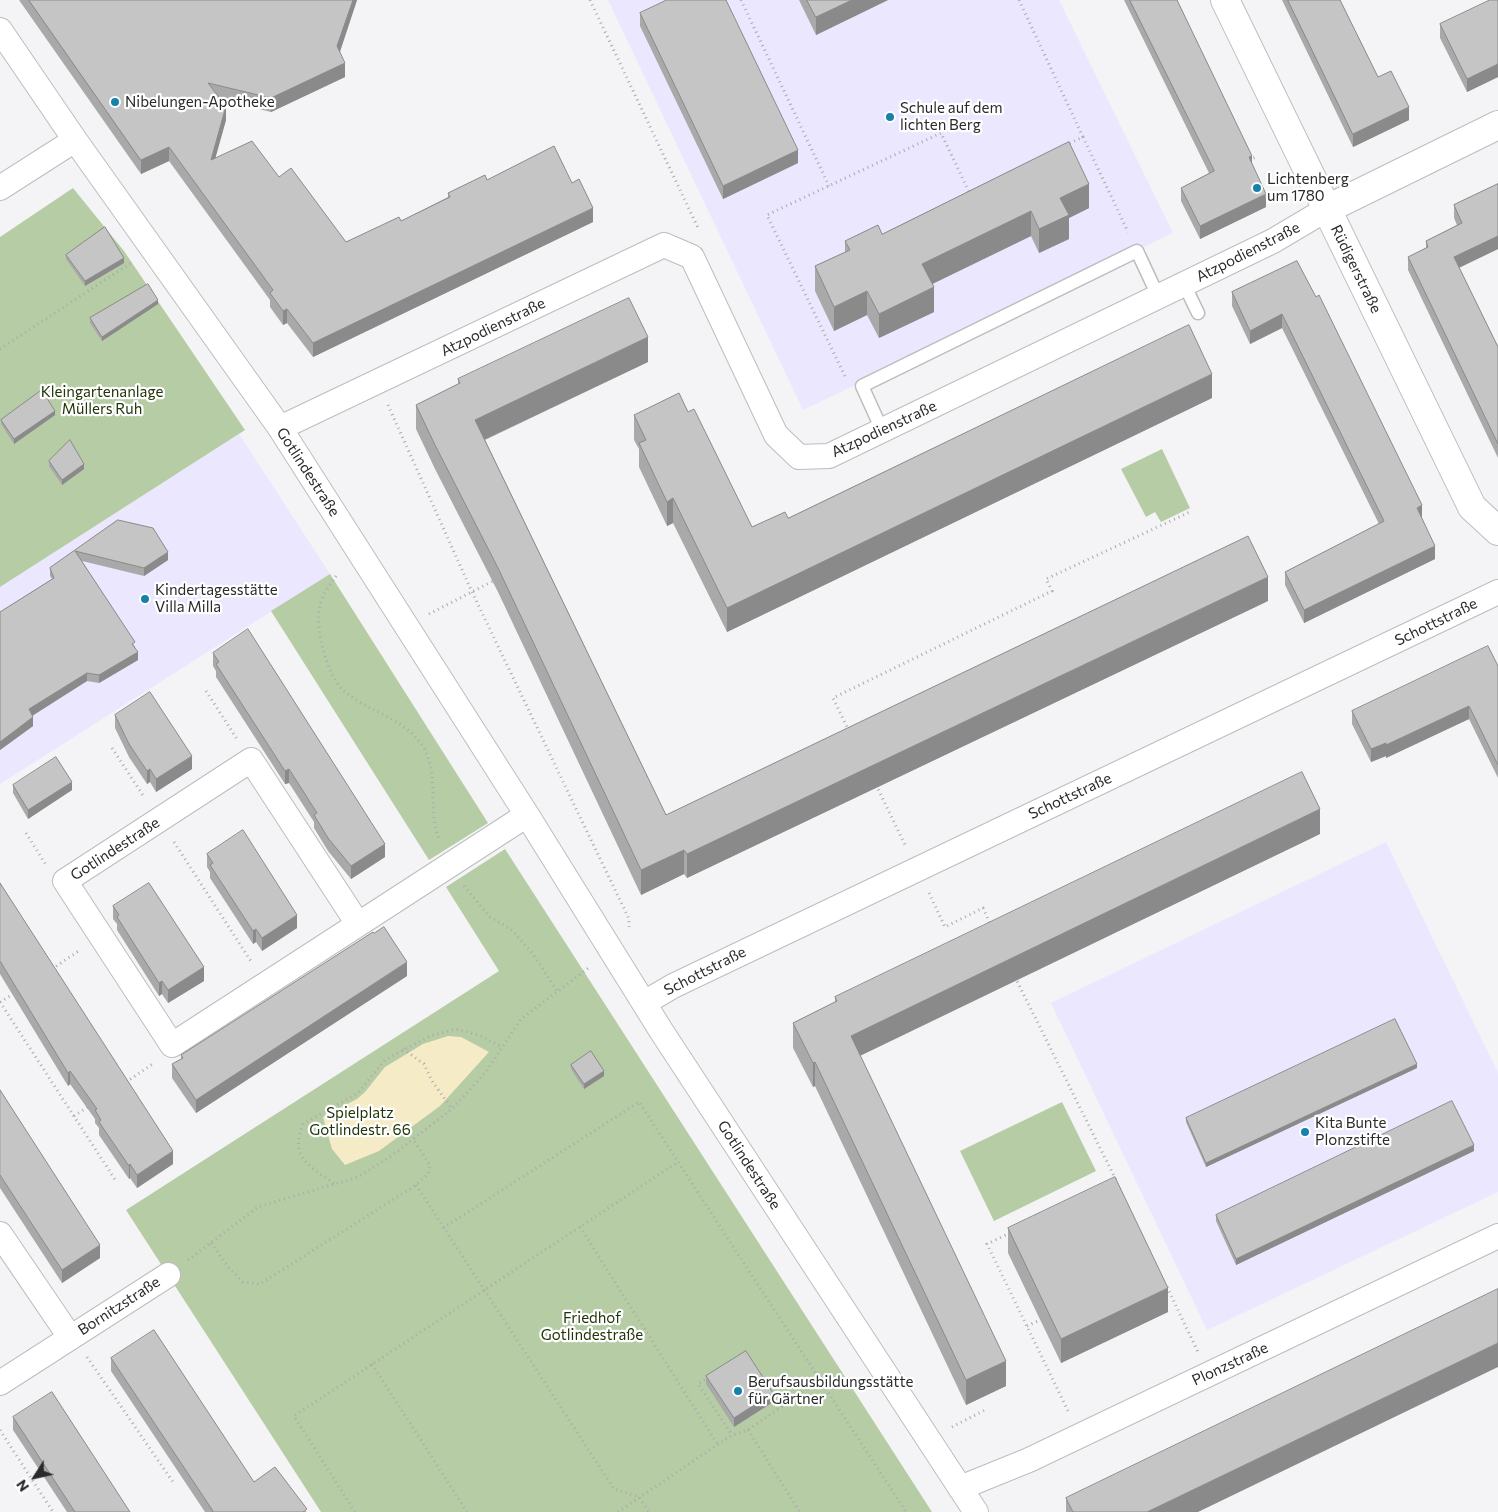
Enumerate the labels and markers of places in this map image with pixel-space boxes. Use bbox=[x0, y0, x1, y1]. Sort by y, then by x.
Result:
place label: Nibelungen-Apotheke bbox=[125, 93, 275, 111]
marker: Nibelungen-Apotheke bbox=[109, 96, 121, 108]
place label: Schule auf dem lichten Berg bbox=[900, 99, 1002, 134]
marker: Schule auf dem lichten Berg bbox=[884, 111, 896, 123]
place label: Lichtenberg um 1780 bbox=[1267, 170, 1349, 205]
marker: Lichtenberg um 1780 bbox=[1251, 182, 1263, 194]
place label: Kindertagesstätte Villa Milla bbox=[155, 581, 278, 616]
marker: Kindertagesstätte Villa Milla bbox=[139, 593, 151, 605]
place label: Kita Bunte Plonzstifte bbox=[1315, 1114, 1390, 1149]
marker: Kita Bunte Plonzstifte bbox=[1299, 1126, 1311, 1138]
place label: Berufsausbildungsstätte für Gärtner bbox=[748, 1373, 913, 1408]
marker: Berufsausbildungsstätte für Gärtner bbox=[732, 1385, 744, 1397]

